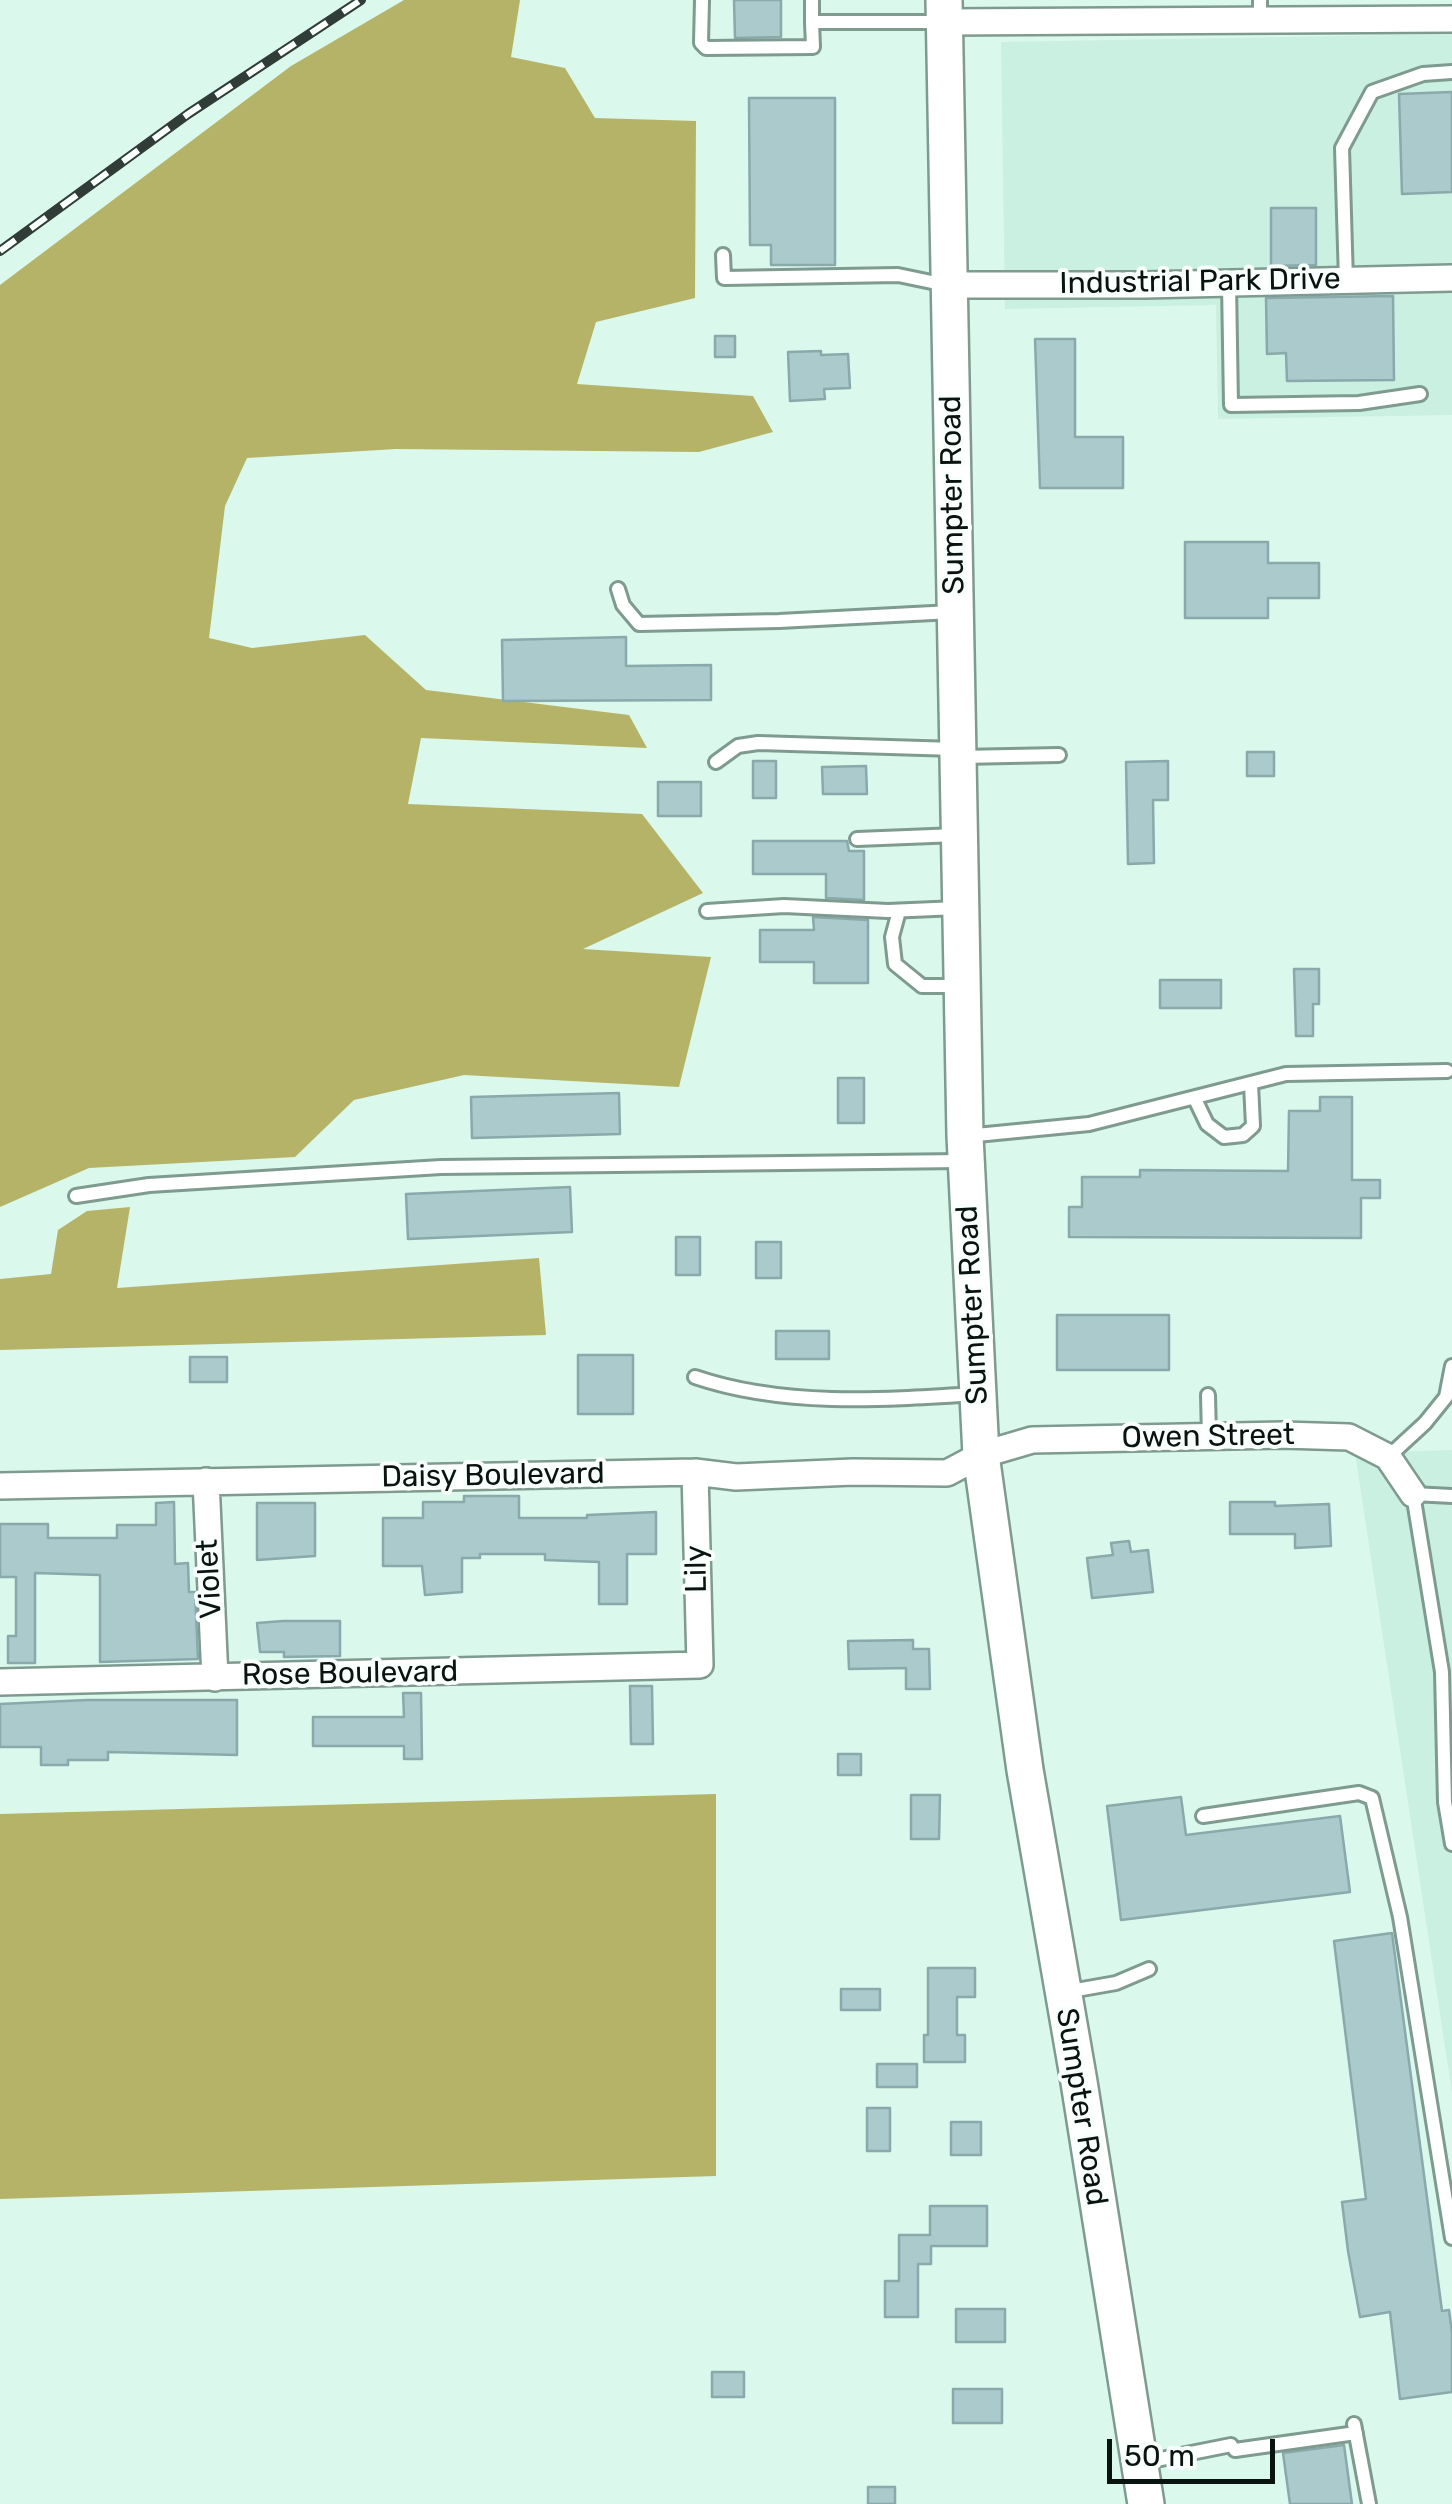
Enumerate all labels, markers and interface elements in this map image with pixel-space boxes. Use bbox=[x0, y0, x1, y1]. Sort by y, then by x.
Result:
street label: Industrial Park Drive bbox=[1059, 262, 1341, 302]
street label: Sumpter Road bbox=[933, 395, 973, 595]
street label: Sumpter Road bbox=[950, 1204, 996, 1406]
street label: Owen Street bbox=[1121, 1417, 1295, 1457]
street label: Daisy Boulevard bbox=[381, 1456, 605, 1496]
street label: Violet bbox=[190, 1538, 230, 1620]
street label: Lily bbox=[679, 1545, 715, 1593]
street label: Rose Boulevard bbox=[241, 1654, 459, 1694]
street label: Sumpter Road bbox=[1048, 2006, 1114, 2208]
scale bar bbox=[1112, 2419, 1280, 2481]
text: 50 m bbox=[1124, 2438, 1195, 2474]

